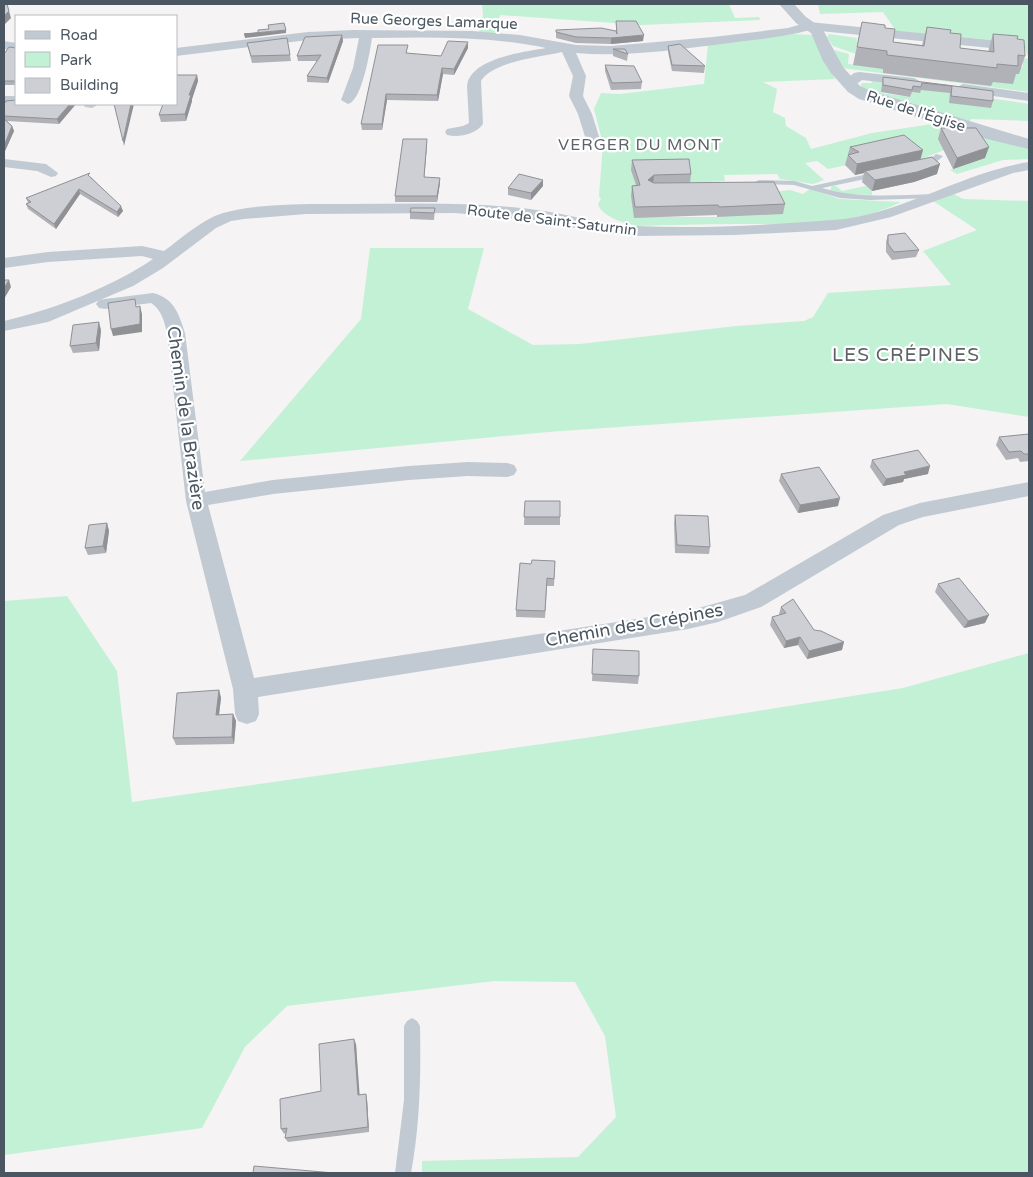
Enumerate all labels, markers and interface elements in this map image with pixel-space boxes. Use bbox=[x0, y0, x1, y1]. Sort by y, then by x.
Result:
street label: Rue Georges Lamarque bbox=[350, 9, 518, 33]
legend bbox=[15, 15, 178, 105]
text: Road bbox=[60, 26, 98, 44]
text: Park bbox=[60, 51, 92, 69]
text: Building bbox=[60, 76, 119, 94]
street label: Rue de l'Église bbox=[864, 87, 968, 135]
district label: VERGER DU MONT bbox=[558, 135, 722, 155]
street label: Route de Saint-Saturnin bbox=[466, 201, 638, 239]
street label: Chemin de la Brazière bbox=[162, 325, 210, 511]
district label: LES CRÉPINES bbox=[832, 344, 980, 366]
street label: Chemin des Crépines bbox=[543, 599, 725, 651]

